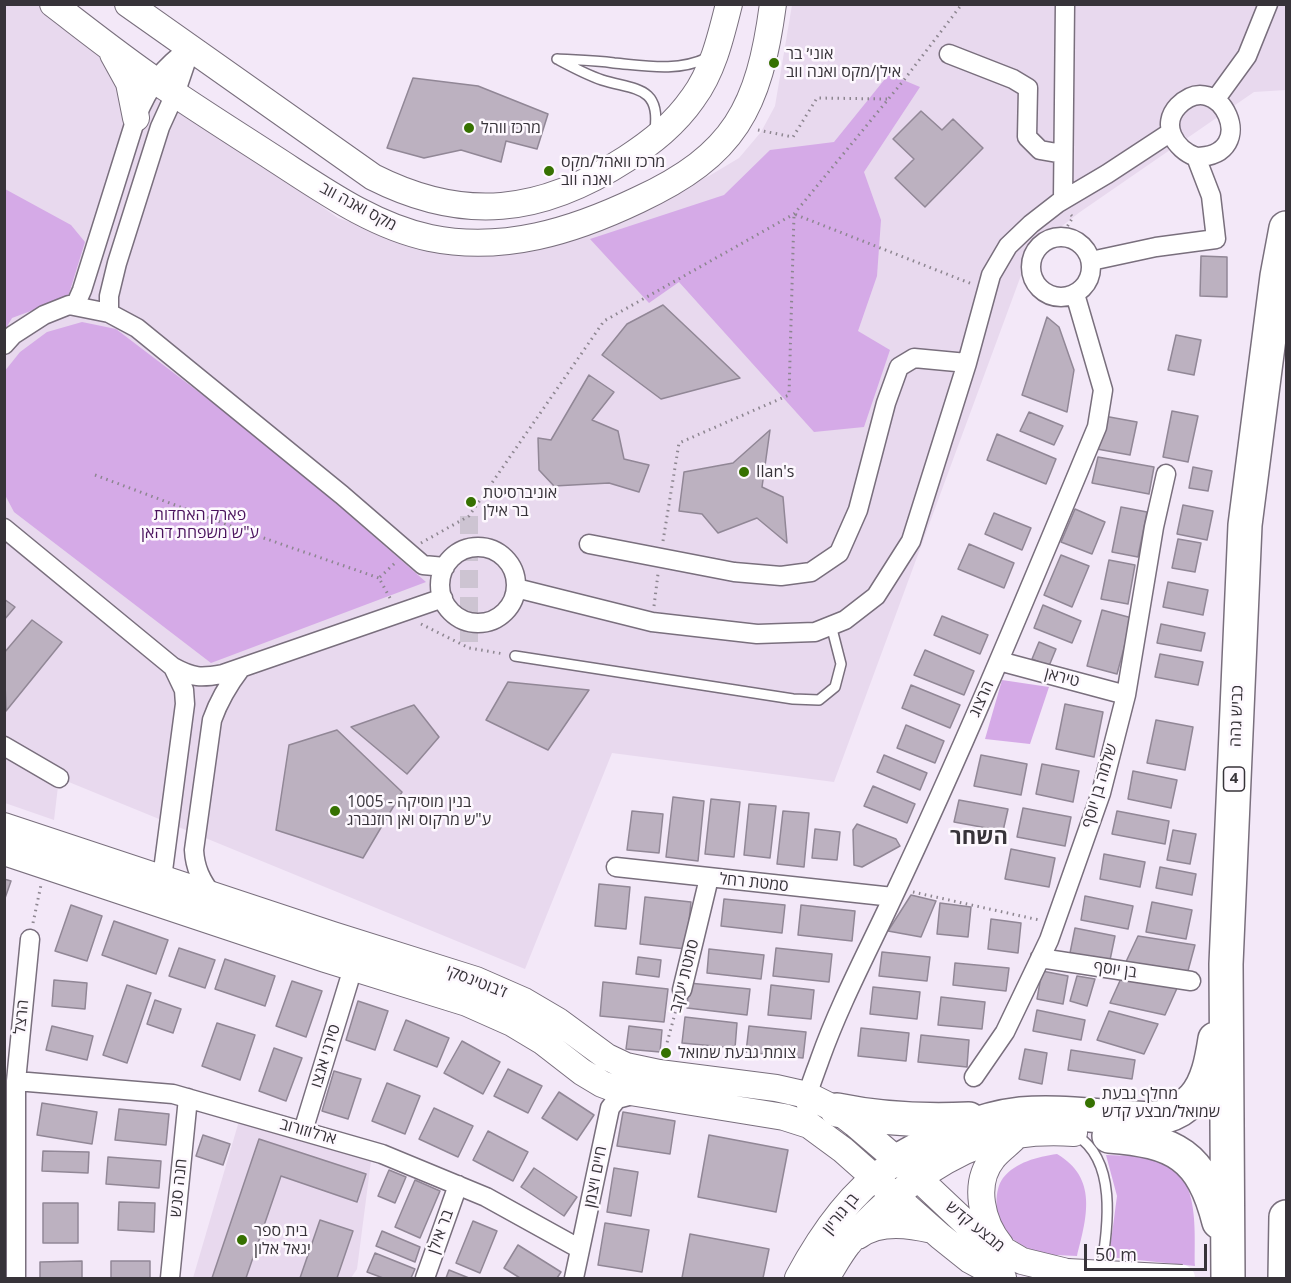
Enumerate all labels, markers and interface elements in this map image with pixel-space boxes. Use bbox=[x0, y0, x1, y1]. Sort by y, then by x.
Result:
place label: אוני׳ בר אילן/מקס ואנה ווב bbox=[786, 44, 901, 82]
marker: אוני׳ בר אילן/מקס ואנה ווב bbox=[767, 56, 781, 70]
place label: מרכז ווהל bbox=[481, 118, 541, 138]
marker: מרכז ווהל bbox=[462, 121, 476, 135]
place label: מרכז וואהל/מקס ואנה ווב bbox=[561, 152, 665, 190]
marker: מרכז וואהל/מקס ואנה ווב bbox=[542, 164, 556, 178]
street label: מקס ואנה ווב bbox=[316, 179, 400, 235]
place label: Ilan's bbox=[756, 462, 794, 482]
marker: Ilan's bbox=[737, 465, 751, 479]
place label: אוניברסיטת בר אילן bbox=[483, 483, 557, 521]
marker: אוניברסיטת בר אילן bbox=[464, 495, 478, 509]
park label: פארק האחדות ע"ש משפחת דהאן bbox=[141, 505, 259, 543]
street label: טיראן bbox=[1042, 664, 1082, 692]
street label: הרצוג bbox=[966, 678, 998, 720]
street label: כביש גהה bbox=[1226, 685, 1248, 747]
street label: שלמה בן יוסף bbox=[1078, 742, 1122, 830]
road number: 4 bbox=[1224, 767, 1244, 791]
place label: 1005 - בנין מוסיקה ע"ש מרקוס ואן רוזנברג bbox=[347, 792, 491, 830]
marker: 1005 - בנין מוסיקה ע"ש מרקוס ואן רוזנברג bbox=[328, 804, 342, 818]
district label: השחר bbox=[950, 825, 1008, 851]
street label: סמטת רחל bbox=[718, 870, 790, 896]
street label: סמטת יעקב bbox=[667, 937, 703, 1015]
street label: בן יוסף bbox=[1092, 957, 1138, 983]
street label: ז'בוטינסקי bbox=[443, 962, 509, 1002]
street label: הרצל bbox=[11, 999, 33, 1035]
street label: סירני אנצו bbox=[307, 1022, 345, 1090]
place label: צומת גבעת שמואל bbox=[678, 1043, 796, 1063]
marker: צומת גבעת שמואל bbox=[659, 1046, 673, 1060]
place label: מחלף גבעת שמואל/מבצע קדש bbox=[1102, 1084, 1220, 1122]
marker: מחלף גבעת שמואל/מבצע קדש bbox=[1083, 1096, 1097, 1110]
street label: ארלוזורוב bbox=[278, 1115, 338, 1149]
street label: חיים ויצמן bbox=[581, 1144, 611, 1210]
street label: חנה סנש bbox=[166, 1158, 192, 1218]
street label: בן גוריון bbox=[819, 1190, 863, 1238]
street label: מבצע קדש bbox=[942, 1198, 1008, 1256]
street label: בר אילן bbox=[424, 1207, 458, 1257]
place label: בית ספר יגאל אלון bbox=[254, 1221, 311, 1259]
scale bar bbox=[1087, 1232, 1210, 1270]
marker: בית ספר יגאל אלון bbox=[235, 1233, 249, 1247]
text: 50 m bbox=[1095, 1242, 1137, 1266]

